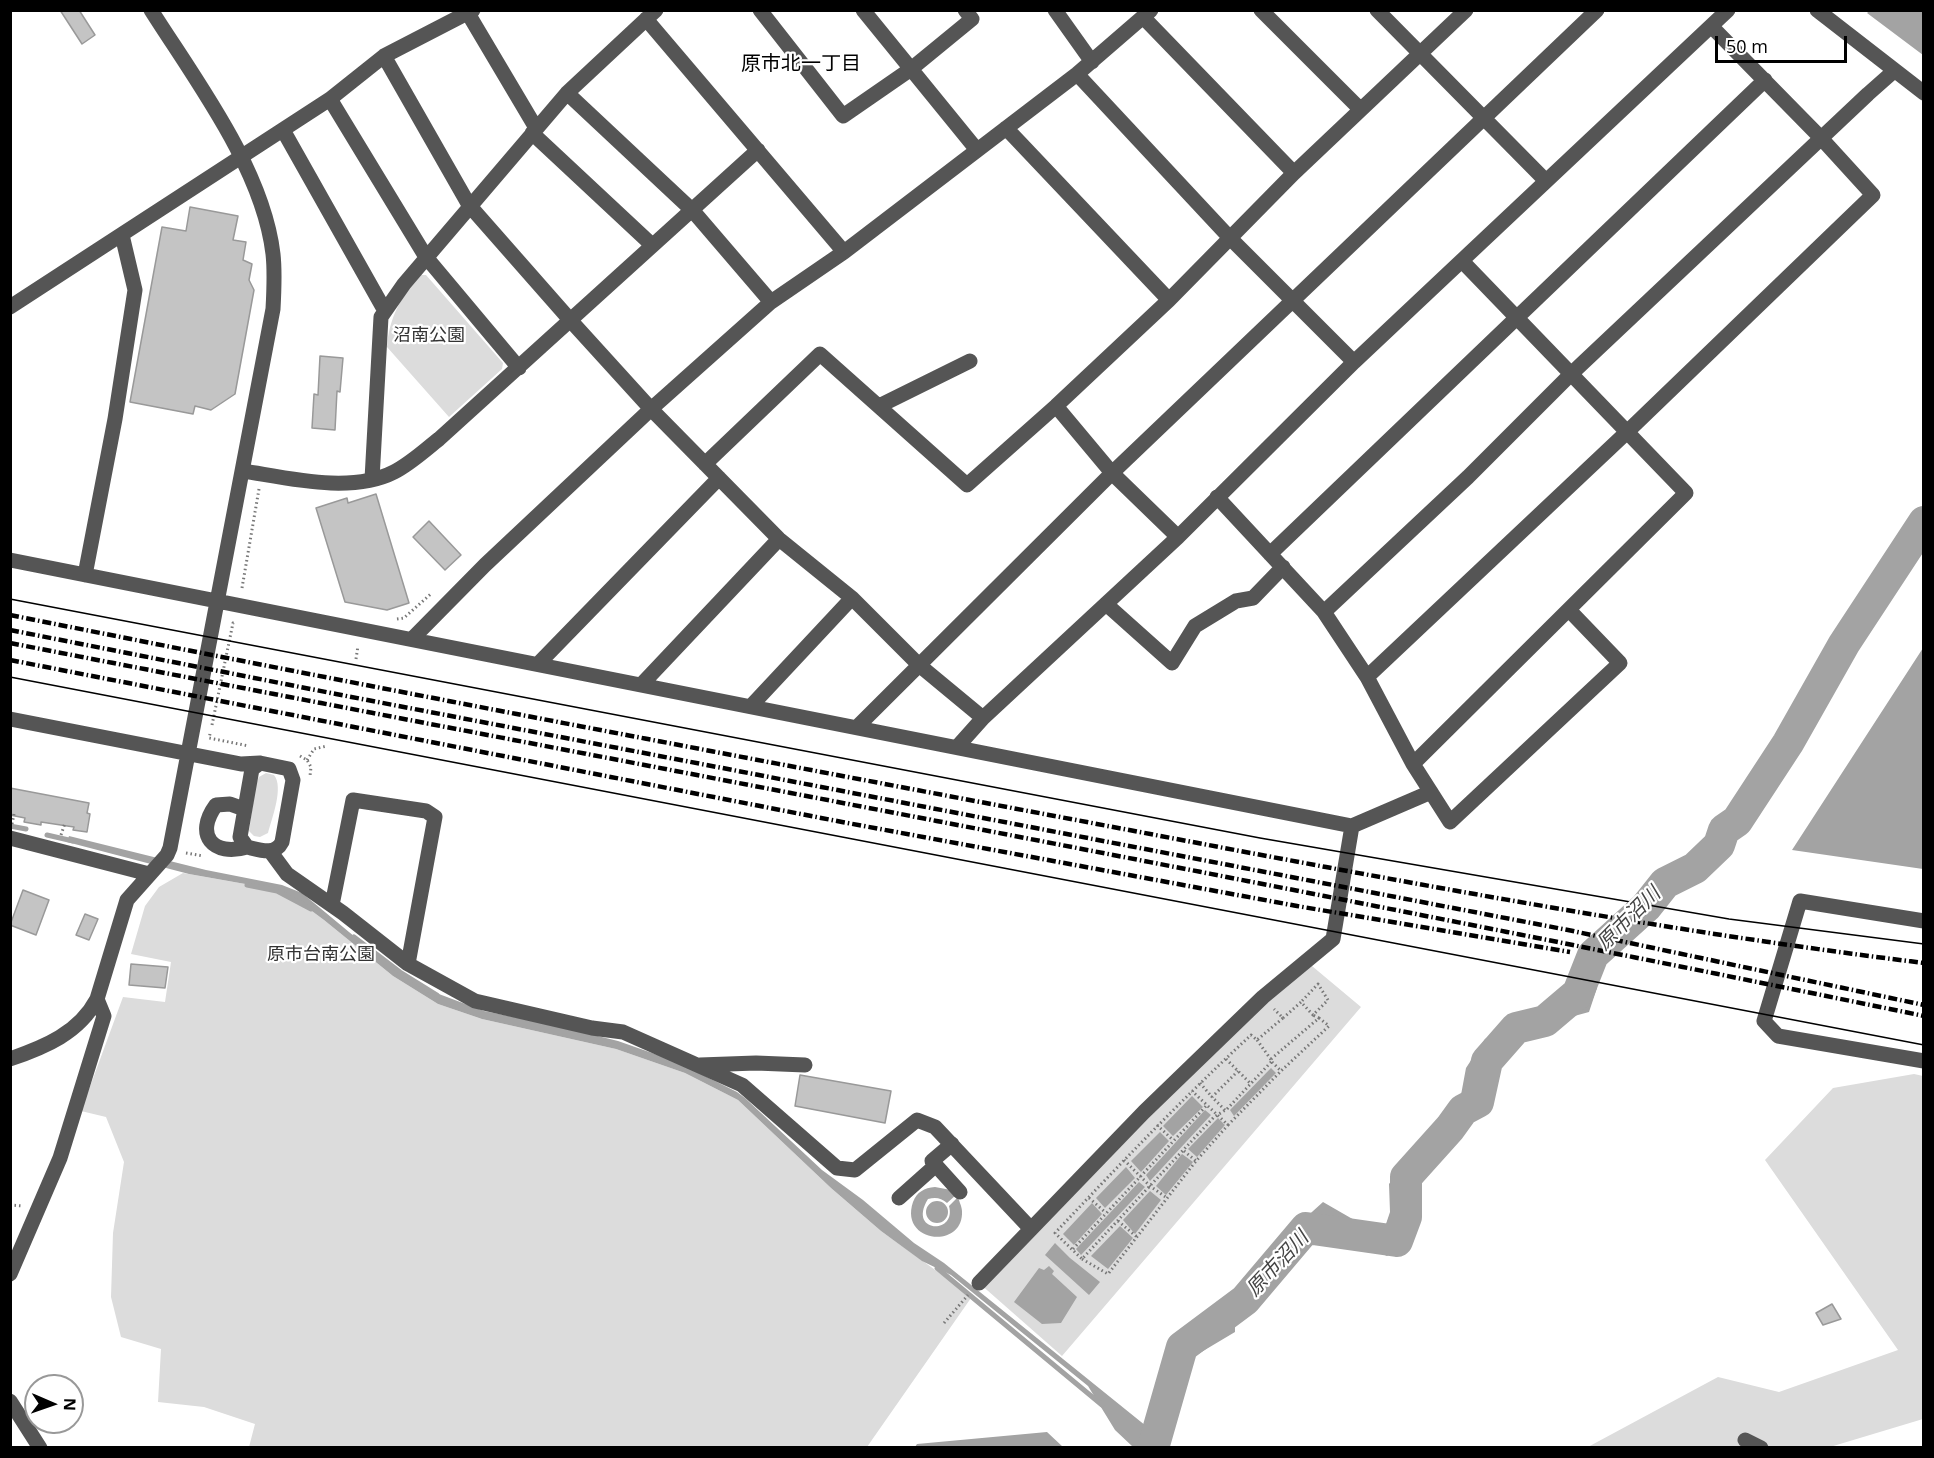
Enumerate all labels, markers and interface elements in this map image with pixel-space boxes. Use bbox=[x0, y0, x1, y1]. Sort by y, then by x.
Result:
scale bar bbox=[1718, 24, 1850, 62]
text: 50 m bbox=[1726, 34, 1768, 58]
district label: 原市北一丁目 bbox=[741, 52, 861, 76]
park label: 沼南公園 bbox=[393, 325, 465, 347]
water label: 原市沼川 bbox=[1592, 882, 1666, 956]
park label: 原市台南公園 bbox=[267, 944, 375, 966]
water label: 原市沼川 bbox=[1242, 1227, 1314, 1301]
north arrow bbox=[24, 1374, 84, 1434]
text: N bbox=[59, 1398, 81, 1411]

